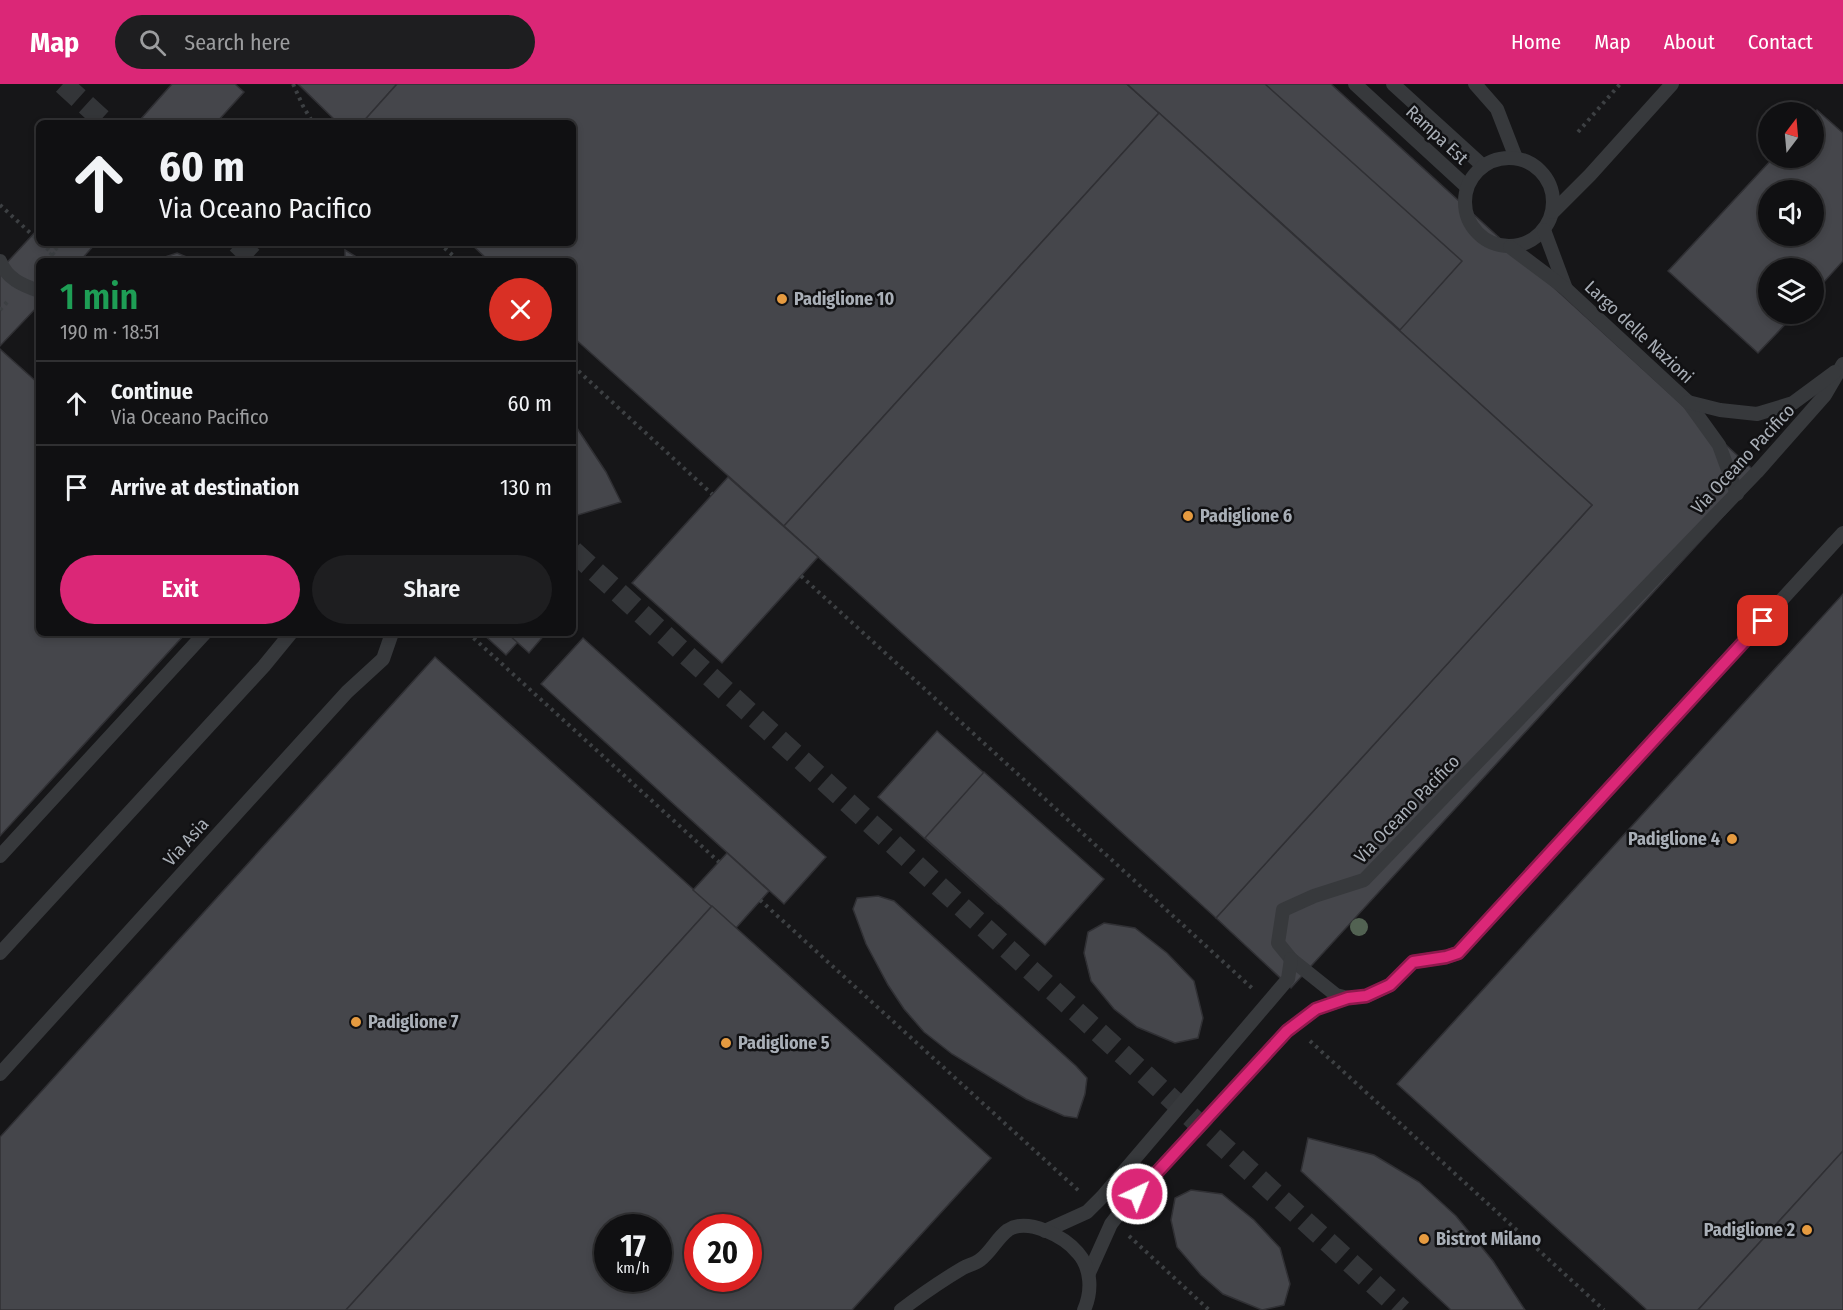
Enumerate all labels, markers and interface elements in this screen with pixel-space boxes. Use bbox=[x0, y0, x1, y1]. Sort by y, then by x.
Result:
search box bbox=[115, 15, 535, 69]
text: Map bbox=[30, 26, 79, 59]
icon: search bbox=[136, 26, 169, 59]
text: Search here bbox=[184, 29, 290, 56]
text: Home bbox=[1511, 29, 1561, 55]
text: Map bbox=[1594, 29, 1631, 55]
text: About bbox=[1664, 29, 1715, 55]
text: Contact bbox=[1748, 29, 1813, 55]
street label: Rampa Est bbox=[1401, 101, 1473, 169]
north arrow bbox=[1758, 102, 1824, 168]
map controls bbox=[1758, 102, 1824, 324]
text: 60 m bbox=[159, 142, 245, 192]
icon: ahead bbox=[60, 144, 138, 222]
button: sound bbox=[1758, 180, 1824, 246]
text: Via Oceano Pacifico bbox=[159, 193, 372, 225]
button: layers bbox=[1758, 258, 1824, 324]
text: 1 min bbox=[60, 275, 138, 319]
street label: Largo delle Nazioni bbox=[1580, 276, 1698, 388]
button: close bbox=[489, 278, 552, 341]
place label: Padiglione 10 bbox=[794, 288, 894, 310]
marker: Padiglione 10 bbox=[775, 292, 789, 306]
text: 190 m · 18:51 bbox=[60, 320, 160, 344]
text: Continue bbox=[111, 378, 193, 405]
icon: ahead bbox=[60, 387, 93, 420]
text: 60 m bbox=[508, 390, 552, 417]
street label: Via Oceano Pacifico bbox=[1687, 400, 1799, 518]
text: Via Oceano Pacifico bbox=[111, 405, 269, 429]
icon: arrive bbox=[60, 471, 93, 504]
text: Arrive at destination bbox=[111, 474, 299, 501]
text: 130 m bbox=[500, 474, 552, 501]
place label: Padiglione 6 bbox=[1200, 505, 1292, 527]
marker: Padiglione 6 bbox=[1181, 509, 1195, 523]
button: Exit bbox=[60, 555, 300, 624]
button: Share bbox=[312, 555, 552, 624]
pin bbox=[1737, 595, 1788, 646]
icon: arrive bbox=[1746, 604, 1779, 637]
street label: Via Oceano Pacifico bbox=[1350, 750, 1464, 868]
street label: Via Asia bbox=[159, 813, 213, 871]
place label: Padiglione 4 bbox=[1628, 828, 1720, 850]
marker: Padiglione 4 bbox=[1725, 832, 1739, 846]
place label: Padiglione 7 bbox=[368, 1011, 459, 1033]
marker: Padiglione 7 bbox=[349, 1015, 363, 1029]
place label: Padiglione 5 bbox=[738, 1032, 830, 1054]
marker: Padiglione 5 bbox=[719, 1036, 733, 1050]
position arrow bbox=[1105, 1162, 1169, 1226]
speed limit sign: 20 bbox=[684, 1214, 762, 1292]
place label: Padiglione 2 bbox=[1704, 1219, 1795, 1241]
marker: Padiglione 2 bbox=[1800, 1223, 1814, 1237]
text: 17 bbox=[620, 1228, 646, 1264]
place label: Bistrot Milano bbox=[1436, 1228, 1542, 1250]
marker: Bistrot Milano bbox=[1417, 1232, 1431, 1246]
text: km/h bbox=[616, 1259, 650, 1277]

